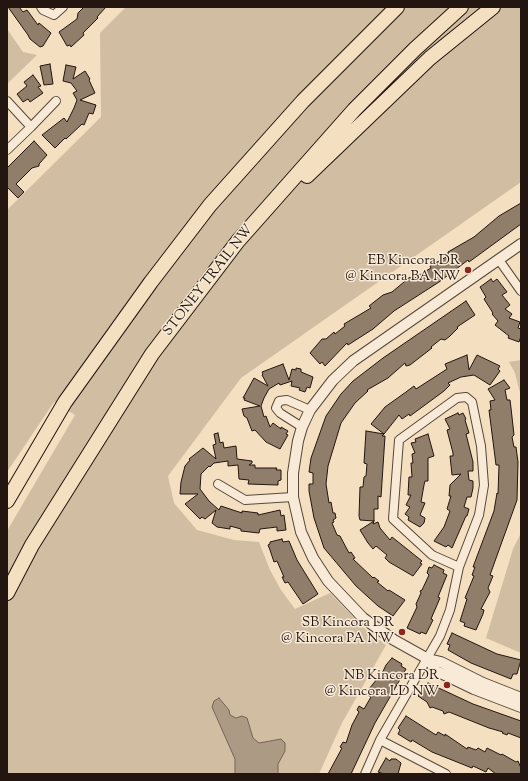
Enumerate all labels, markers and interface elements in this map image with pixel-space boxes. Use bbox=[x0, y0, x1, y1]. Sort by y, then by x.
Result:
street label: STONEY TRAIL NW bbox=[160, 222, 258, 340]
place label: EB Kincora DR @ Kincora BA NW bbox=[345, 254, 460, 286]
marker: EB Kincora DR @ Kincora BA NW bbox=[463, 265, 473, 275]
place label: SB Kincora DR @ Kincora PA NW bbox=[281, 616, 394, 648]
marker: SB Kincora DR @ Kincora PA NW bbox=[397, 627, 407, 637]
place label: NB Kincora DR @ Kincora LD NW bbox=[324, 669, 439, 702]
marker: NB Kincora DR @ Kincora LD NW bbox=[442, 680, 452, 690]

